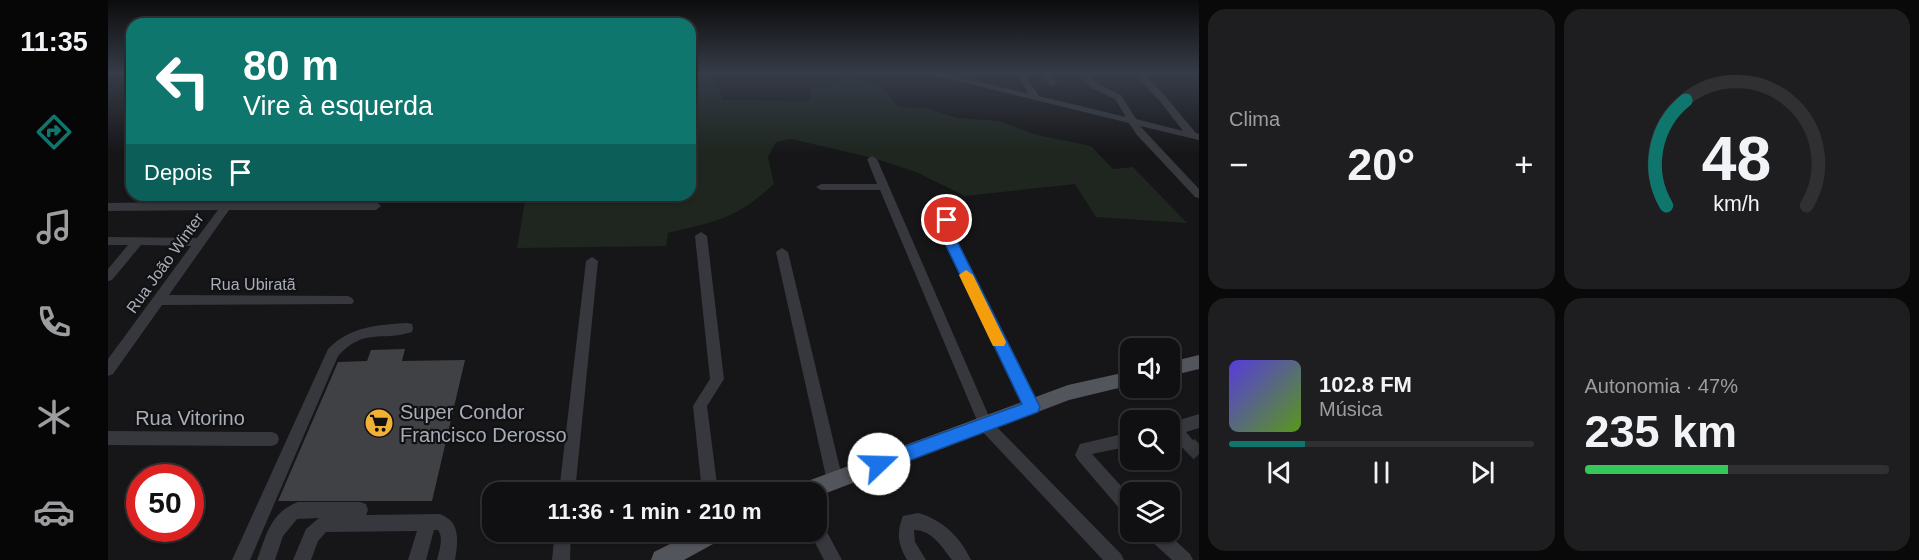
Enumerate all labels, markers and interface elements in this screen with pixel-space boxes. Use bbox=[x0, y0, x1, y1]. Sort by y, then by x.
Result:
text: 11:35 bbox=[20, 27, 88, 57]
icon: left bbox=[144, 42, 222, 120]
text: 80 m bbox=[243, 42, 339, 89]
text: Vire à esquerda bbox=[243, 91, 433, 121]
text: Clima bbox=[1229, 108, 1280, 130]
icon: directions bbox=[33, 111, 75, 153]
text: 48 bbox=[1702, 124, 1771, 193]
text: 20° bbox=[1347, 139, 1415, 190]
text: − bbox=[1229, 146, 1248, 183]
text: + bbox=[1514, 146, 1534, 183]
icon: arrive bbox=[224, 156, 257, 189]
text: Depois bbox=[144, 160, 212, 185]
text: km/h bbox=[1714, 192, 1760, 216]
pin bbox=[921, 194, 972, 245]
icon: arrive bbox=[930, 203, 963, 236]
icon: music bbox=[33, 206, 75, 248]
street label: Rua João Winter bbox=[123, 209, 207, 316]
street label: Rua Ubiratã bbox=[210, 276, 296, 293]
icon: phone bbox=[33, 301, 75, 343]
map controls bbox=[1120, 338, 1180, 542]
button: sound bbox=[1120, 338, 1180, 398]
text: 102.8 FM bbox=[1319, 372, 1412, 397]
text: Autonomia · 47% bbox=[1585, 375, 1738, 397]
icon: climate bbox=[33, 396, 75, 438]
text: Música bbox=[1319, 398, 1382, 420]
place label: Super Condor Francisco Derosso bbox=[400, 401, 567, 446]
text: 235 km bbox=[1585, 406, 1737, 457]
street label: Rua Vitorino bbox=[135, 407, 245, 429]
supermarket icon: Super Condor Francisco Derosso bbox=[363, 407, 395, 439]
button: search bbox=[1120, 410, 1180, 470]
position arrow bbox=[847, 432, 911, 496]
icon: previous bbox=[1263, 456, 1296, 489]
icon: pause bbox=[1365, 456, 1398, 489]
icon: next bbox=[1466, 456, 1499, 489]
speed limit sign: 50 bbox=[126, 464, 204, 542]
button: layers bbox=[1120, 482, 1180, 542]
icon: car bbox=[33, 491, 75, 533]
text: 11:36 · 1 min · 210 m bbox=[548, 499, 762, 524]

